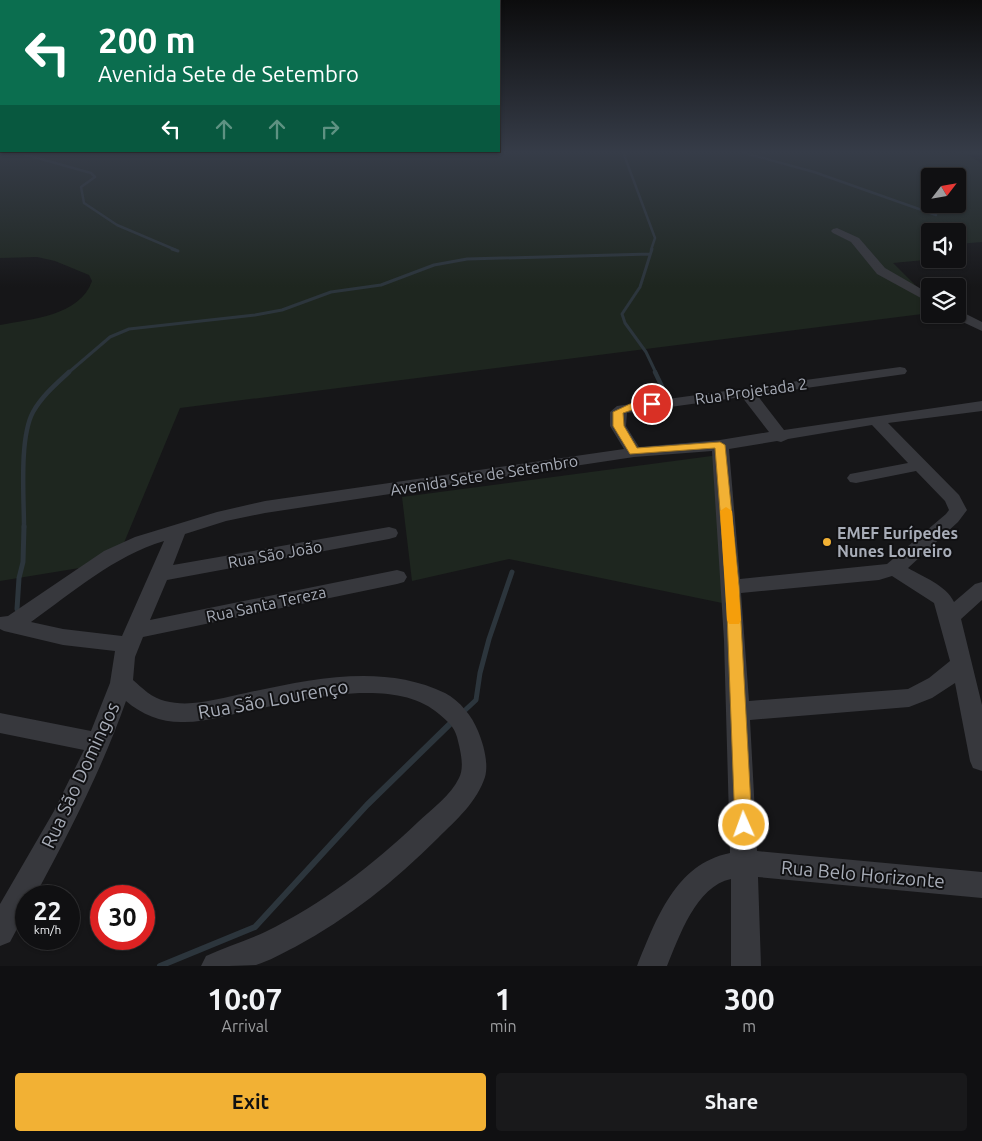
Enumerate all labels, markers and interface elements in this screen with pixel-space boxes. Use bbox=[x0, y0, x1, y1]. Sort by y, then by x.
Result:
icon: left bbox=[15, 20, 80, 85]
text: 200 m bbox=[98, 20, 196, 60]
text: Avenida Sete de Setembro bbox=[98, 61, 359, 86]
icon: left bbox=[157, 115, 185, 143]
icon: ahead bbox=[210, 115, 238, 143]
icon: ahead bbox=[263, 115, 291, 143]
icon: right bbox=[316, 115, 344, 143]
north arrow bbox=[921, 168, 966, 212]
map controls bbox=[921, 168, 966, 323]
button: sound bbox=[921, 223, 966, 268]
button: layers bbox=[921, 278, 966, 323]
street label: Rua Projetada 2 bbox=[694, 374, 808, 408]
pin bbox=[631, 383, 673, 425]
icon: arrive bbox=[638, 390, 666, 418]
street label: Avenida Sete de Setembro bbox=[389, 451, 579, 499]
place label: EMEF Eurípedes Nunes Loureiro bbox=[837, 524, 958, 560]
marker: EMEF Eurípedes Nunes Loureiro bbox=[821, 536, 833, 548]
street label: Rua São João bbox=[226, 537, 324, 571]
street label: Rua Santa Tereza bbox=[204, 582, 328, 626]
street label: Rua São Lourenço bbox=[196, 675, 350, 723]
street label: Rua São Domingos bbox=[36, 698, 124, 852]
position arrow bbox=[717, 798, 769, 850]
street label: Rua Belo Horizonte bbox=[780, 856, 946, 892]
speed limit sign: 30 bbox=[90, 885, 155, 950]
text: 22 bbox=[33, 897, 62, 925]
text: km/h bbox=[34, 923, 61, 936]
text: 10:07 bbox=[207, 982, 282, 1016]
text: 1 bbox=[495, 982, 512, 1016]
text: 300 bbox=[724, 982, 775, 1016]
text: Arrival bbox=[222, 1017, 268, 1035]
text: min bbox=[490, 1017, 517, 1035]
text: m bbox=[742, 1017, 756, 1035]
button: Exit bbox=[15, 1073, 486, 1131]
button: Share bbox=[496, 1073, 967, 1131]

